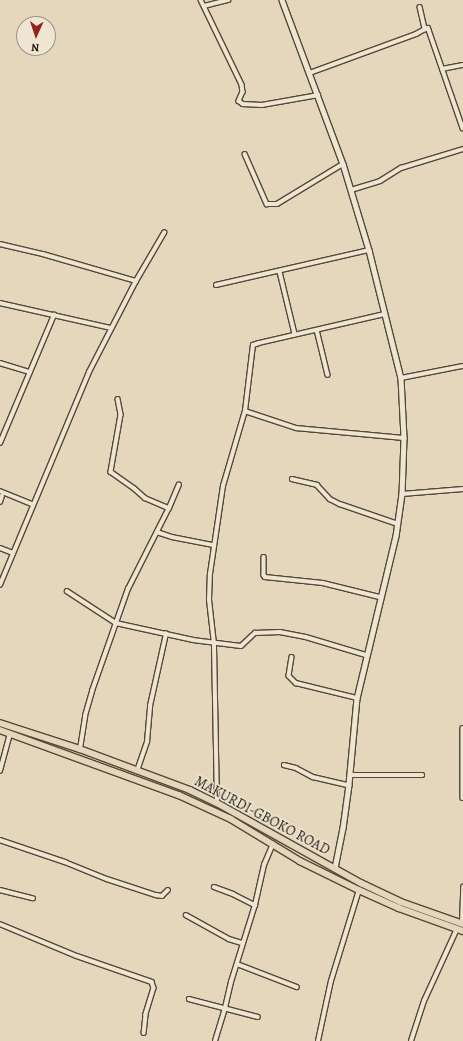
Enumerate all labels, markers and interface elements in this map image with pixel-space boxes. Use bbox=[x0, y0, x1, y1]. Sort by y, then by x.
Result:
north arrow bbox=[16, 16, 56, 56]
text: N bbox=[31, 40, 40, 55]
street label: MAKURDI-GBOKO ROAD bbox=[191, 773, 333, 859]

